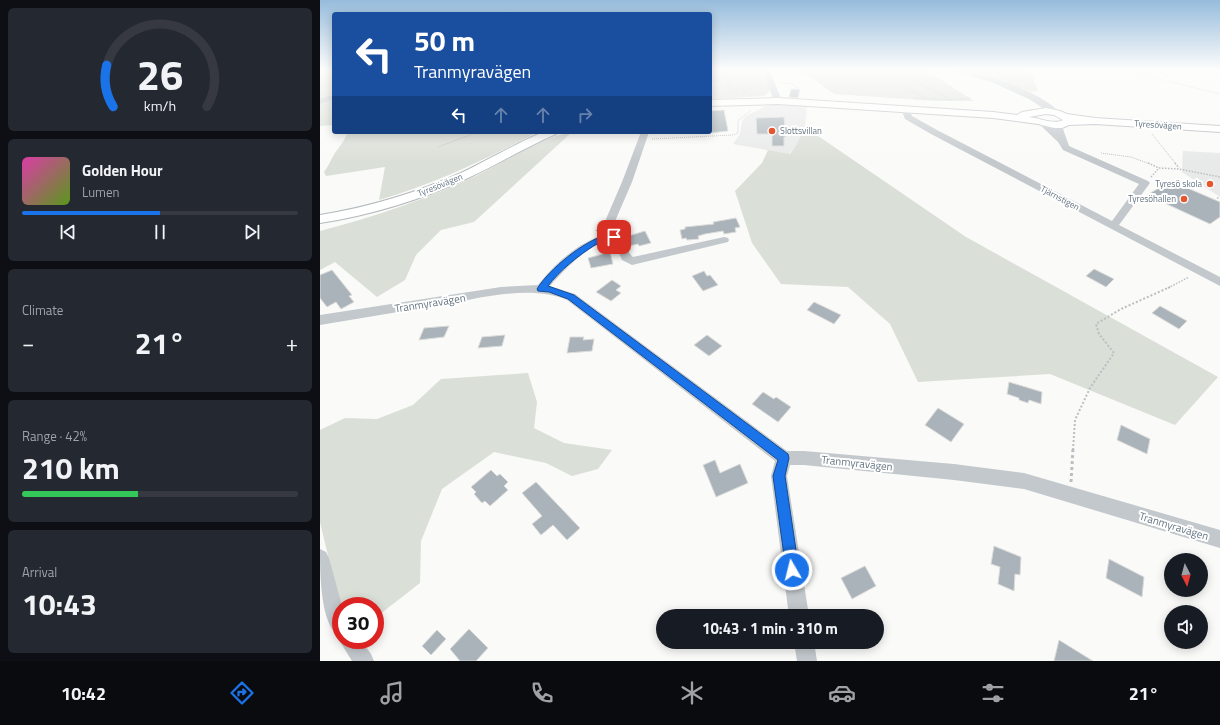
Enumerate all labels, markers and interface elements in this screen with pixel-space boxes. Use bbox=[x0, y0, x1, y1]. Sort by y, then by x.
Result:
text: 50 m bbox=[414, 19, 475, 62]
icon: left bbox=[348, 28, 400, 80]
text: 26 bbox=[137, 43, 183, 106]
text: Tranmyravägen bbox=[414, 58, 531, 85]
text: km/h bbox=[144, 95, 176, 117]
icon: left bbox=[448, 104, 470, 126]
icon: ahead bbox=[490, 104, 512, 126]
icon: ahead bbox=[532, 104, 554, 126]
icon: right bbox=[574, 104, 596, 126]
street label: Tyresövägen bbox=[1134, 116, 1182, 133]
place label: Slottsvillan bbox=[780, 124, 822, 137]
marker: Slottsvillan bbox=[767, 126, 777, 136]
text: Golden Hour bbox=[82, 159, 163, 182]
street label: Tyresövägen bbox=[415, 170, 464, 199]
place label: Tyresö skola bbox=[1155, 177, 1202, 190]
marker: Tyresö skola bbox=[1205, 179, 1215, 189]
text: Lumen bbox=[82, 182, 119, 202]
street label: Tjärnstigen bbox=[1038, 182, 1082, 213]
place label: Tyresöhallen bbox=[1128, 192, 1176, 205]
marker: Tyresöhallen bbox=[1179, 194, 1189, 204]
pin bbox=[597, 220, 631, 254]
icon: previous bbox=[57, 221, 79, 243]
icon: pause bbox=[149, 221, 171, 243]
icon: next bbox=[241, 221, 263, 243]
icon: arrive bbox=[603, 226, 625, 248]
street label: Tranmyravägen bbox=[393, 289, 467, 317]
text: Climate bbox=[22, 300, 63, 320]
text: 21° bbox=[135, 320, 185, 366]
text: − bbox=[22, 326, 34, 360]
text: + bbox=[286, 326, 298, 360]
text: Range · 42% bbox=[22, 426, 87, 446]
text: 210 km bbox=[22, 445, 120, 491]
street label: Tranmyravägen bbox=[821, 451, 894, 475]
street label: Tranmyravägen bbox=[1137, 508, 1211, 544]
position arrow bbox=[771, 549, 813, 591]
north arrow bbox=[1164, 553, 1208, 597]
map controls bbox=[1164, 553, 1208, 649]
text: Arrival bbox=[22, 562, 57, 582]
text: 10:43 bbox=[22, 581, 97, 627]
speed limit sign: 30 bbox=[332, 597, 384, 649]
button: sound bbox=[1164, 605, 1208, 649]
text: 10:43 · 1 min · 310 m bbox=[702, 617, 838, 640]
icon: directions bbox=[228, 679, 256, 707]
icon: music bbox=[378, 679, 406, 707]
icon: phone bbox=[528, 679, 556, 707]
icon: climate bbox=[678, 679, 706, 707]
icon: car bbox=[828, 679, 856, 707]
icon: filters bbox=[979, 679, 1007, 707]
text: 10:42 bbox=[61, 680, 106, 707]
text: 21° bbox=[1129, 680, 1159, 707]

